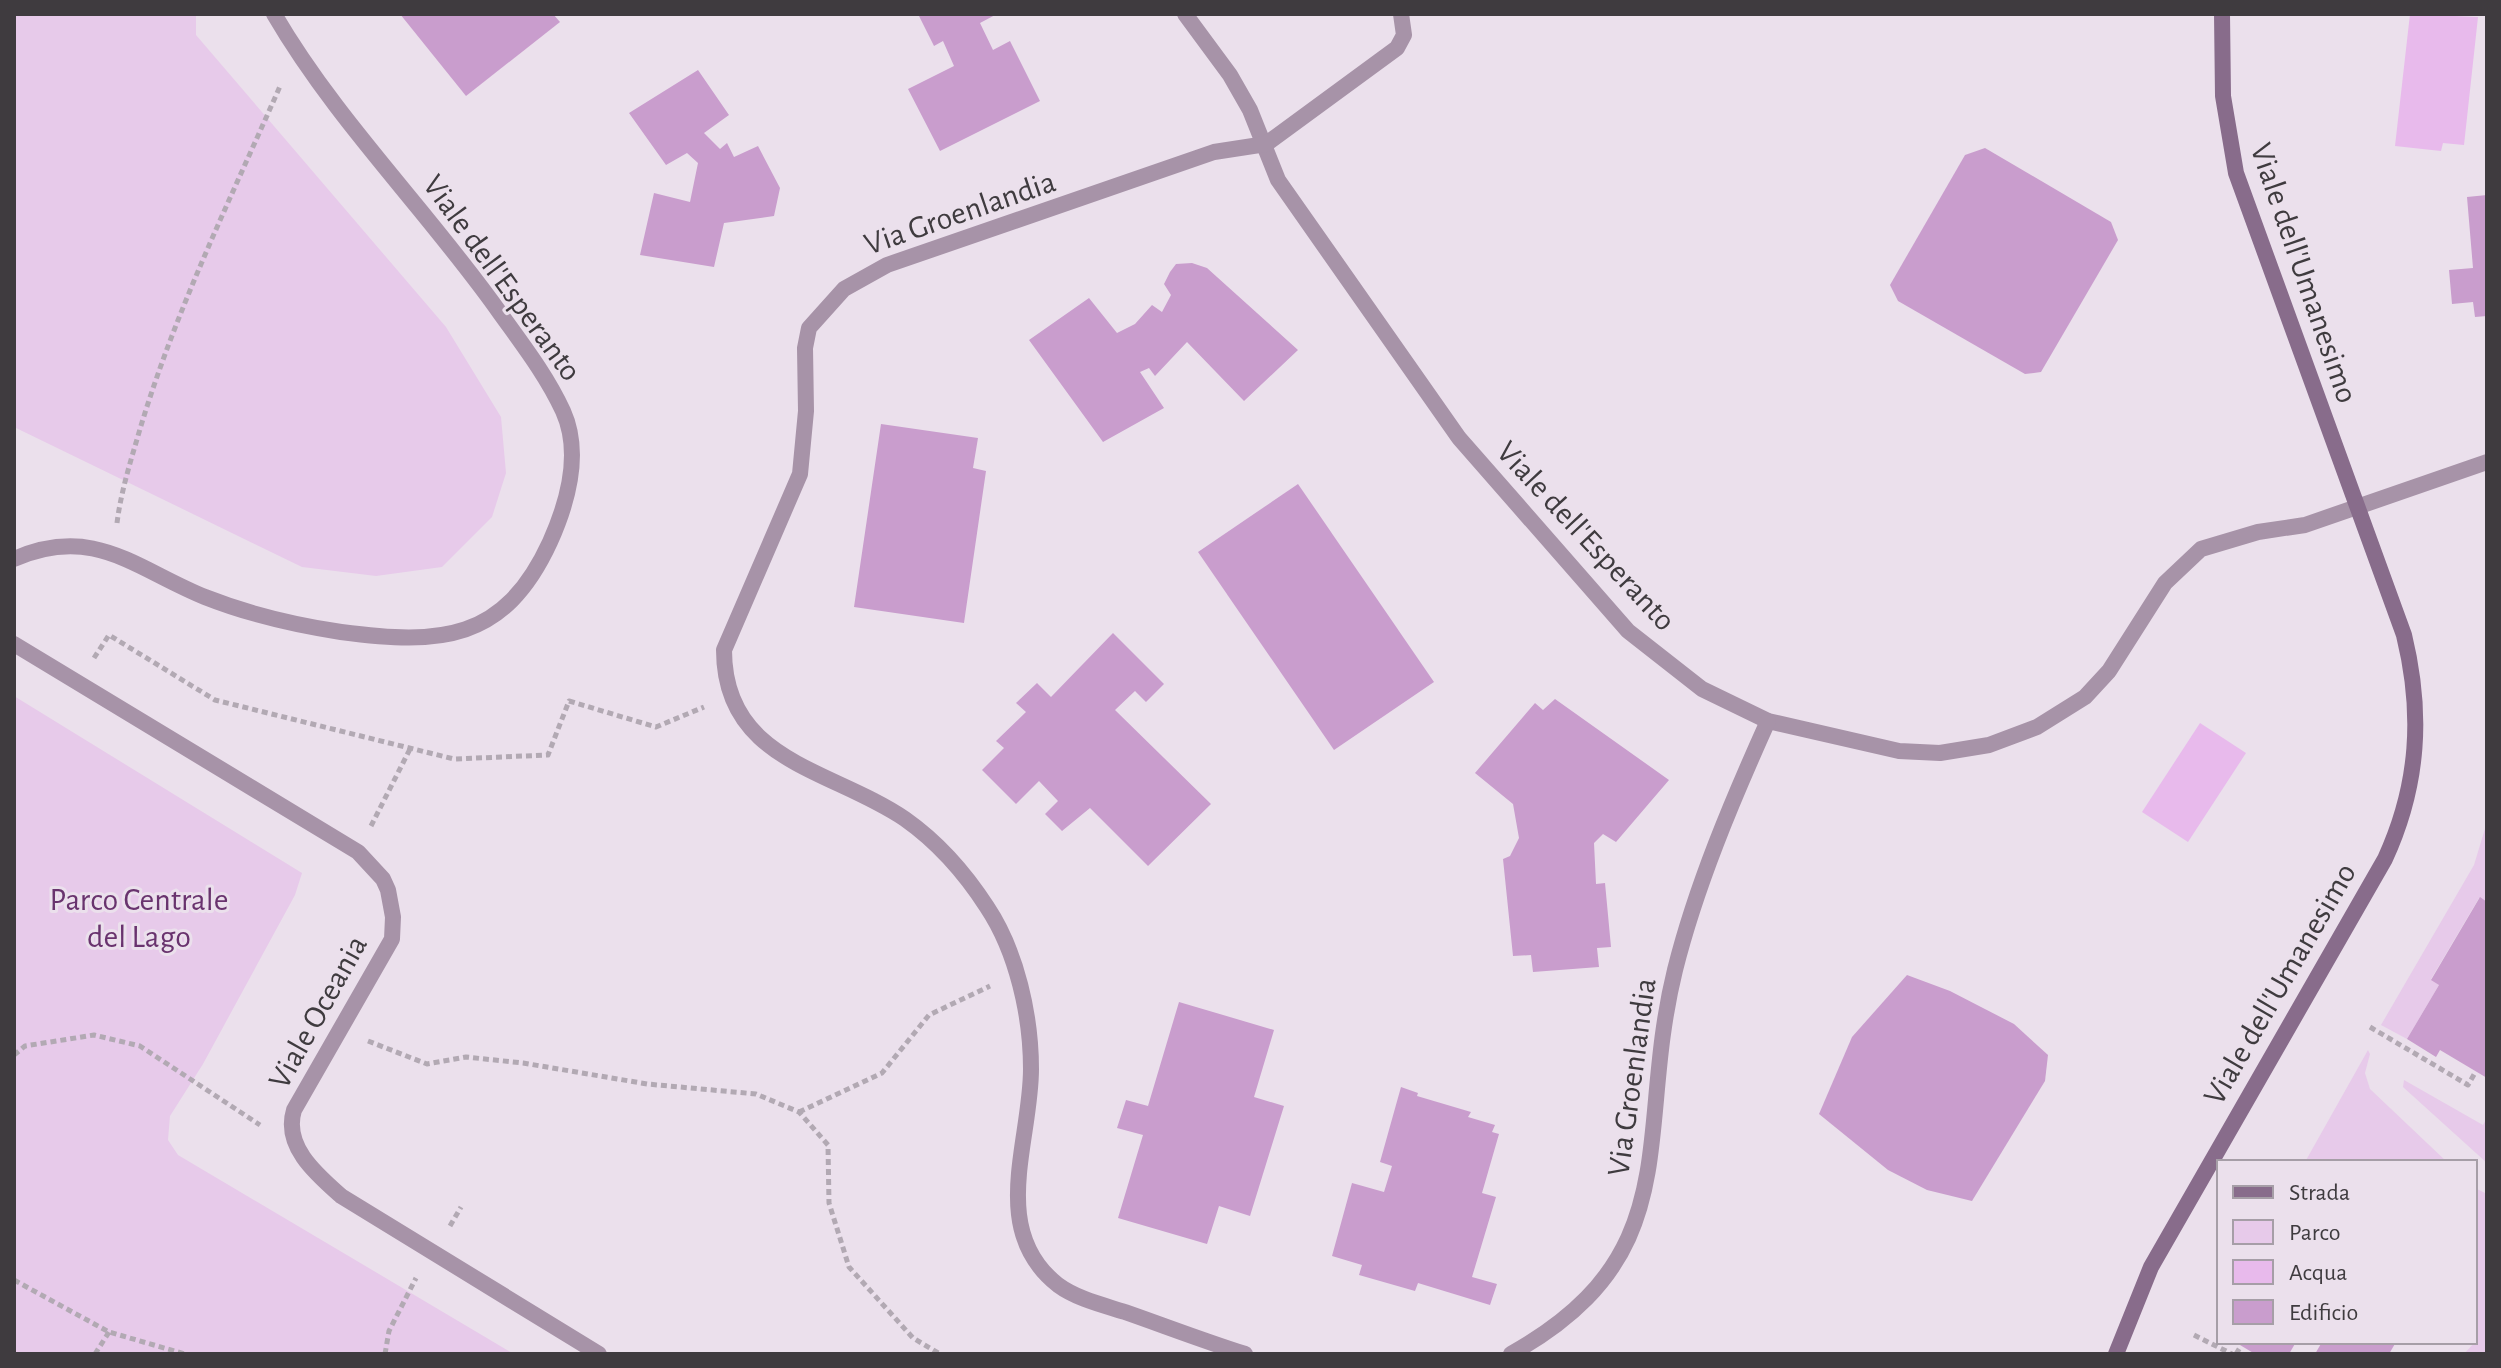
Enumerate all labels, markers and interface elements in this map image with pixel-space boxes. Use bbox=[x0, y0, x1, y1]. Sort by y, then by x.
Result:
street label: Viale dell'Umanesimo bbox=[2245, 139, 2363, 407]
street label: Via Groenlandia bbox=[860, 165, 1060, 261]
street label: Viale dell'Esperanto bbox=[417, 169, 587, 387]
street label: Viale dell'Esperanto bbox=[1491, 435, 1681, 637]
street label: Viale dell'Umanesimo bbox=[2198, 858, 2362, 1110]
park label: Parco Centrale del Lago bbox=[50, 884, 228, 953]
street label: Viale Oceania bbox=[263, 930, 373, 1094]
street label: Via Groenlandia bbox=[1602, 976, 1662, 1178]
legend bbox=[2217, 1160, 2477, 1344]
text: Strada bbox=[2289, 1181, 2350, 1205]
text: Parco bbox=[2289, 1221, 2340, 1245]
text: Acqua bbox=[2289, 1261, 2347, 1285]
text: Edificio bbox=[2289, 1301, 2358, 1325]

